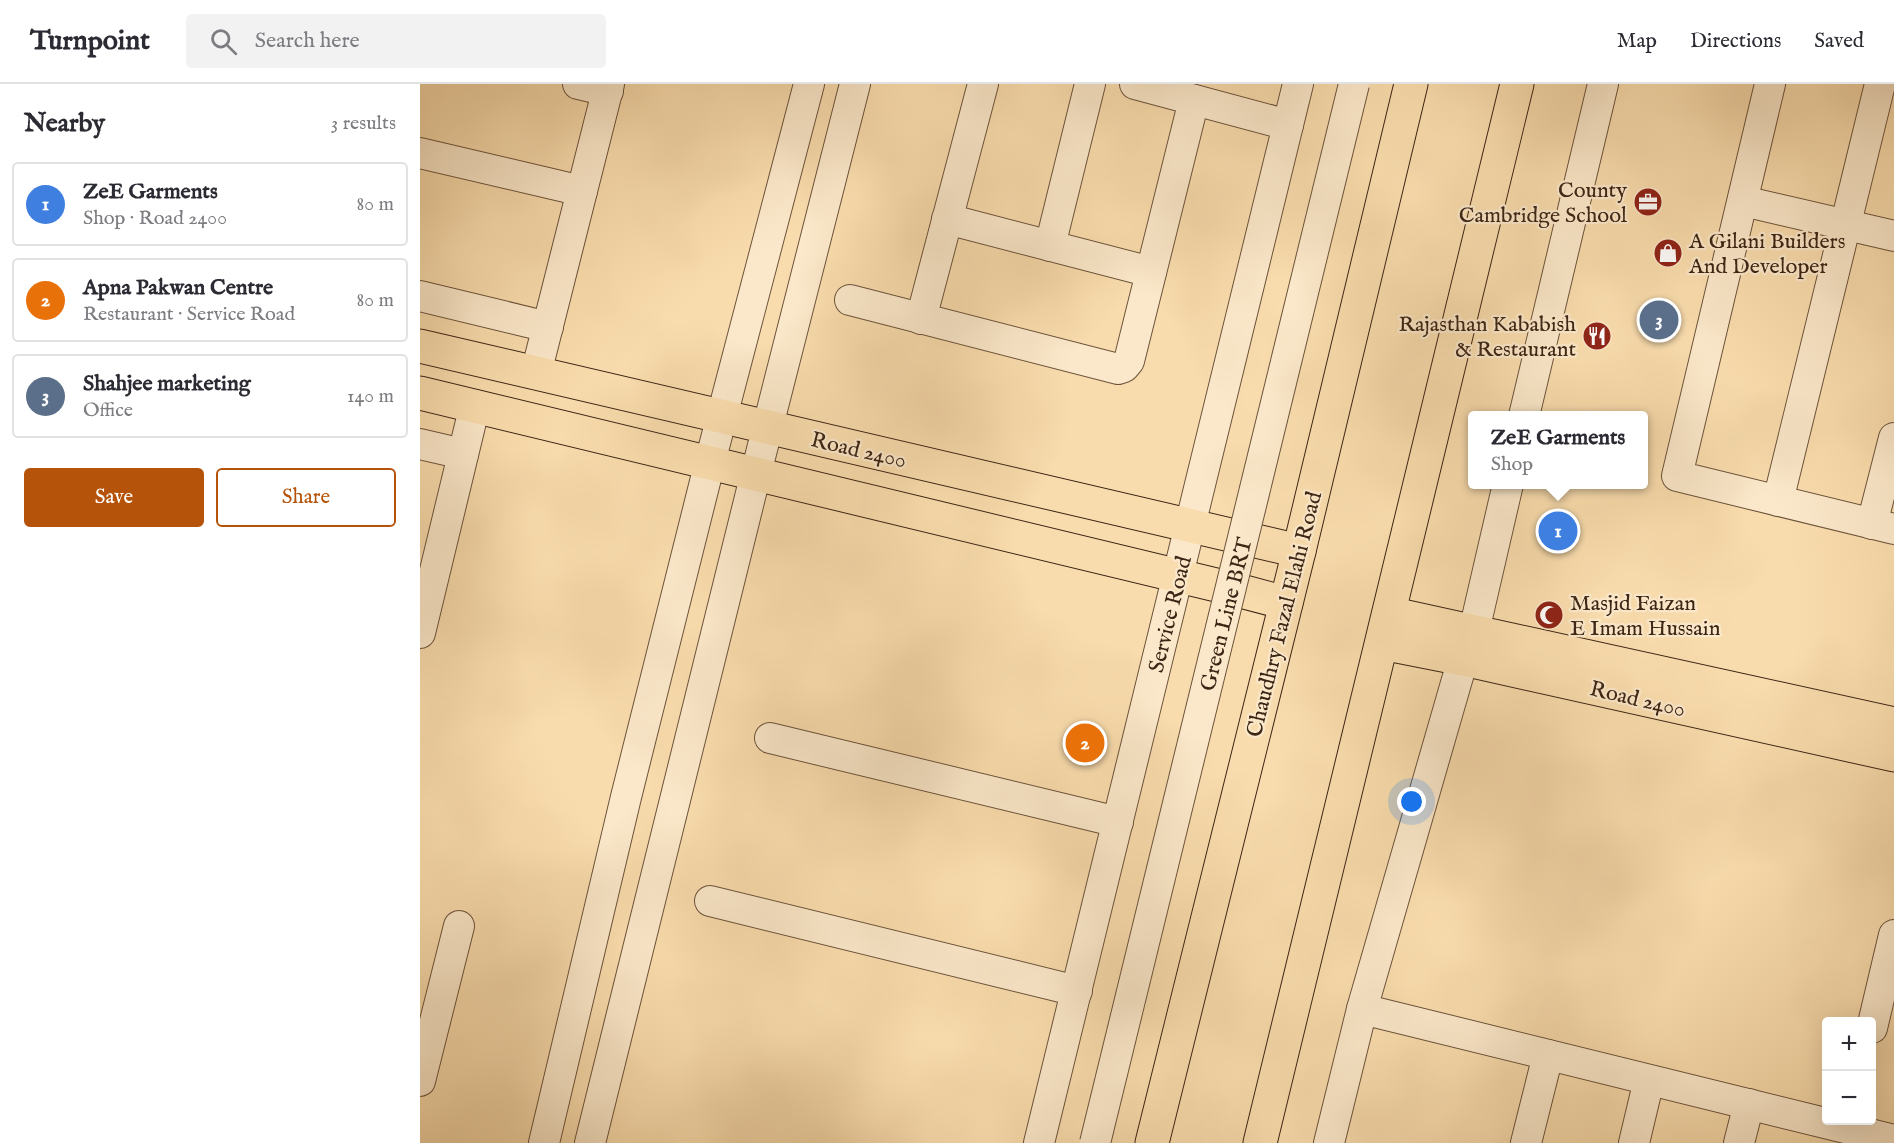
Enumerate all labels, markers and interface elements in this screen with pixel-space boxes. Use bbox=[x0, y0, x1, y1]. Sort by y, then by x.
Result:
search box bbox=[186, 14, 606, 68]
text: Turnpoint bbox=[30, 24, 150, 59]
icon: search bbox=[207, 25, 240, 58]
text: Search here bbox=[255, 27, 360, 55]
text: Map bbox=[1617, 28, 1657, 55]
text: Directions bbox=[1690, 28, 1781, 55]
text: Saved bbox=[1814, 28, 1864, 55]
text: Nearby bbox=[24, 107, 105, 140]
text: 3 results bbox=[331, 111, 396, 136]
place label: County Cambridge School bbox=[1459, 177, 1627, 230]
text: ZeE Garments bbox=[83, 178, 218, 206]
office icon: County Cambridge School bbox=[1632, 186, 1664, 218]
text: 1 bbox=[42, 192, 49, 217]
text: 80 m bbox=[357, 192, 394, 217]
text: Shop · Road 2400 bbox=[83, 206, 227, 231]
place label: A Gilani Builders And Developer bbox=[1688, 228, 1845, 281]
shop icon: A Gilani Builders And Developer bbox=[1652, 237, 1684, 269]
text: Apna Pakwan Centre bbox=[83, 274, 273, 302]
text: 2 bbox=[41, 288, 50, 313]
text: 80 m bbox=[357, 288, 394, 313]
pin: 3 bbox=[1640, 298, 1678, 342]
text: Restaurant · Service Road bbox=[83, 302, 295, 327]
place label: Rajasthan Kababish & Restaurant bbox=[1398, 311, 1576, 364]
restaurant icon: Rajasthan Kababish & Restaurant bbox=[1581, 320, 1613, 352]
text: Shahjee marketing bbox=[83, 370, 251, 398]
text: 3 bbox=[42, 384, 49, 409]
text: 140 m bbox=[347, 384, 394, 409]
text: Office bbox=[83, 398, 133, 423]
popup bbox=[1468, 411, 1648, 489]
text: ZeE Garments bbox=[1491, 424, 1625, 452]
street label: Road 2400 bbox=[808, 426, 909, 476]
text: Shop bbox=[1491, 452, 1533, 477]
button: Save bbox=[24, 468, 204, 527]
button: Share bbox=[216, 468, 396, 527]
street label: Chaudhry Fazal Elahi Road bbox=[1241, 489, 1329, 740]
pin: 1 bbox=[1538, 508, 1578, 554]
street label: Green Line BRT bbox=[1194, 535, 1260, 694]
street label: Service Road bbox=[1143, 553, 1199, 676]
place label: Masjid Faizan E Imam Hussain bbox=[1570, 590, 1721, 643]
mosque icon: Masjid Faizan E Imam Hussain bbox=[1533, 599, 1565, 631]
street label: Road 2400 bbox=[1587, 675, 1688, 725]
pin: 2 bbox=[1066, 720, 1104, 766]
your location bbox=[1397, 787, 1426, 816]
map controls bbox=[1822, 1017, 1876, 1125]
button: + bbox=[1822, 1017, 1876, 1071]
button: − bbox=[1822, 1071, 1876, 1125]

